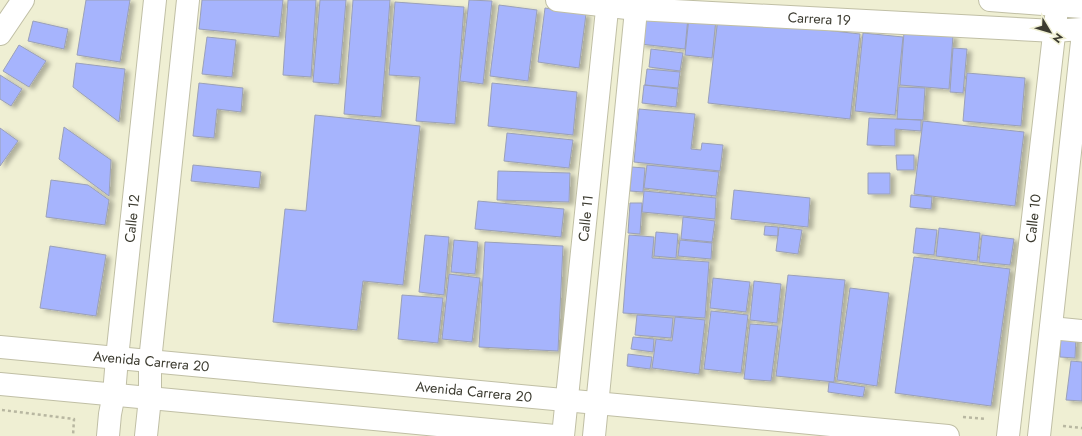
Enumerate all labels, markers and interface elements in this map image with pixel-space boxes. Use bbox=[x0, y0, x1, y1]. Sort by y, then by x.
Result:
street label: Carrera 19 bbox=[787, 7, 851, 30]
north arrow bbox=[1030, 12, 1070, 52]
text: N bbox=[1049, 30, 1067, 47]
street label: Calle 12 bbox=[119, 193, 144, 244]
street label: Calle 10 bbox=[1020, 193, 1046, 244]
street label: Calle 11 bbox=[573, 194, 598, 242]
street label: Avenida Carrera 20 bbox=[92, 346, 210, 377]
street label: Avenida Carrera 20 bbox=[415, 376, 533, 407]

